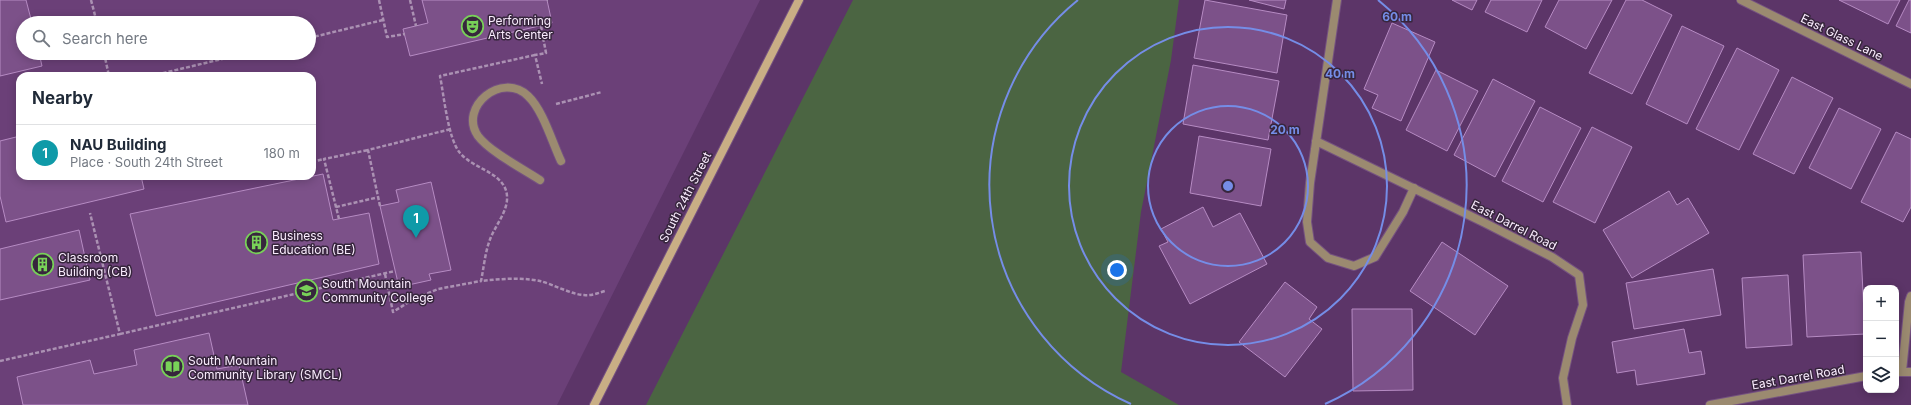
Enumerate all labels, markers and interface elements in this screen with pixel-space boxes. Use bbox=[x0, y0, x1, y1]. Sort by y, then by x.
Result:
text: 60 m bbox=[1382, 9, 1412, 24]
street label: East Glass Lane bbox=[1798, 11, 1886, 63]
place label: Performing Arts Center bbox=[488, 13, 553, 42]
theatre icon: Performing Arts Center bbox=[459, 14, 485, 40]
search box bbox=[16, 16, 316, 60]
icon: search bbox=[30, 27, 52, 49]
text: Search here bbox=[62, 29, 148, 48]
text: 40 m bbox=[1325, 66, 1355, 81]
text: Nearby bbox=[32, 88, 93, 108]
text: 20 m bbox=[1270, 122, 1300, 137]
text: NAU Building bbox=[70, 135, 167, 154]
text: 1 bbox=[42, 145, 48, 161]
text: 180 m bbox=[263, 145, 300, 161]
street label: South 24th Street bbox=[656, 149, 714, 245]
text: Place · South 24th Street bbox=[70, 154, 223, 170]
centre of rings bbox=[1221, 179, 1235, 193]
street label: East Darrel Road bbox=[1469, 197, 1559, 253]
pin: 1 bbox=[403, 205, 429, 238]
place label: Business Education (BE) bbox=[272, 228, 356, 257]
building icon: Business Education (BE) bbox=[243, 229, 269, 255]
place label: Classroom Building (CB) bbox=[58, 250, 132, 279]
building icon: Classroom Building (CB) bbox=[30, 251, 56, 277]
your location bbox=[1107, 260, 1127, 280]
place label: South Mountain Community College bbox=[322, 276, 433, 305]
school or university icon: South Mountain Community College bbox=[294, 277, 320, 303]
map controls bbox=[1863, 285, 1899, 393]
button: + bbox=[1863, 285, 1899, 321]
button: − bbox=[1863, 321, 1899, 357]
place label: South Mountain Community Library (SMCL) bbox=[188, 353, 342, 382]
library icon: South Mountain Community Library (SMCL) bbox=[159, 354, 185, 380]
button: layers bbox=[1863, 357, 1899, 393]
street label: East Darrel Road bbox=[1750, 361, 1846, 393]

